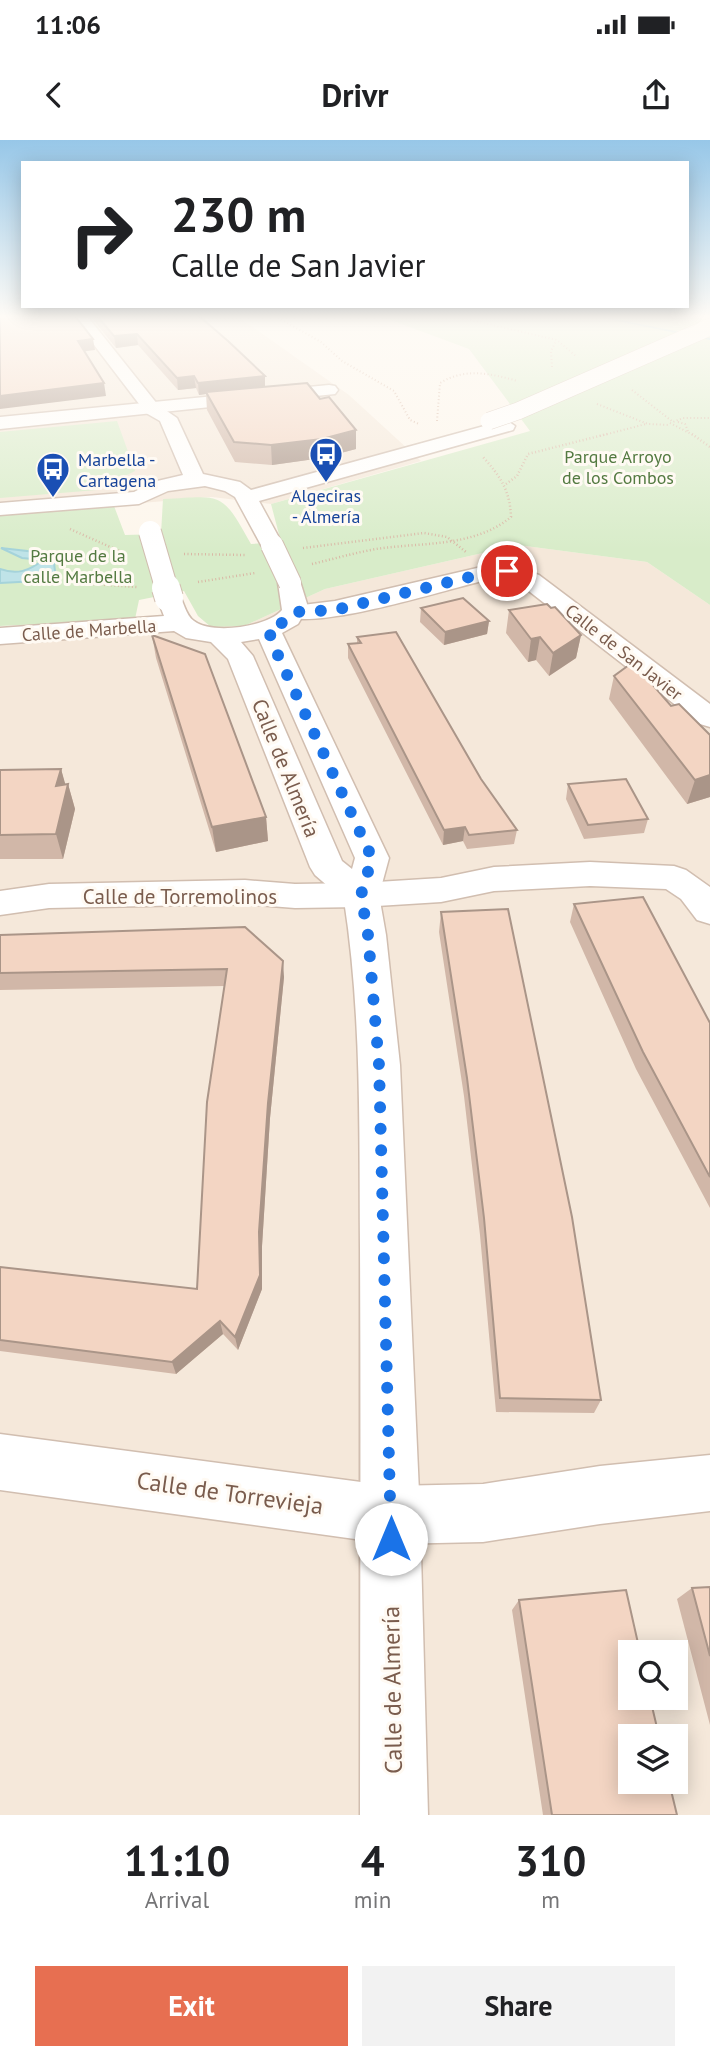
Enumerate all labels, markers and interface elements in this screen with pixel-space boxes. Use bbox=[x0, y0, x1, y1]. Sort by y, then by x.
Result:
text: 11:06 bbox=[35, 8, 101, 41]
text: Drivr bbox=[321, 74, 389, 116]
icon: back bbox=[35, 76, 73, 114]
icon: share bbox=[637, 76, 675, 114]
text: 230 m bbox=[171, 182, 306, 246]
icon: right bbox=[56, 189, 147, 280]
text: Calle de San Javier bbox=[171, 244, 425, 286]
bus stop icon: Algeciras - Almería bbox=[307, 435, 345, 484]
park label: Parque Arroyo de los Combos bbox=[562, 445, 674, 489]
place label: Marbella - Cartagena bbox=[78, 448, 156, 492]
bus stop icon: Marbella - Cartagena bbox=[34, 450, 72, 499]
place label: Algeciras - Almería bbox=[291, 484, 361, 528]
pin bbox=[477, 541, 537, 601]
park label: Parque de la calle Marbella bbox=[23, 544, 133, 588]
icon: arrive bbox=[488, 552, 526, 590]
street label: Calle de San Javier bbox=[561, 599, 687, 705]
street label: Calle de Marbella bbox=[21, 614, 157, 646]
street label: Calle de Almería bbox=[246, 695, 326, 841]
street label: Calle de Torremolinos bbox=[83, 883, 277, 910]
street label: Calle de Torrevieja bbox=[135, 1465, 325, 1521]
position arrow bbox=[354, 1502, 428, 1576]
street label: Calle de Almería bbox=[375, 1606, 409, 1774]
map controls bbox=[618, 1640, 688, 1794]
button: search bbox=[618, 1640, 688, 1710]
button: layers bbox=[618, 1724, 688, 1794]
text: 11:10 bbox=[124, 1833, 230, 1888]
text: 4 bbox=[361, 1833, 384, 1888]
text: 310 bbox=[515, 1833, 586, 1888]
text: Arrival bbox=[145, 1885, 209, 1914]
text: min bbox=[354, 1885, 391, 1914]
text: m bbox=[541, 1885, 560, 1914]
button: Exit bbox=[35, 1966, 348, 2046]
button: Share bbox=[362, 1966, 675, 2046]

